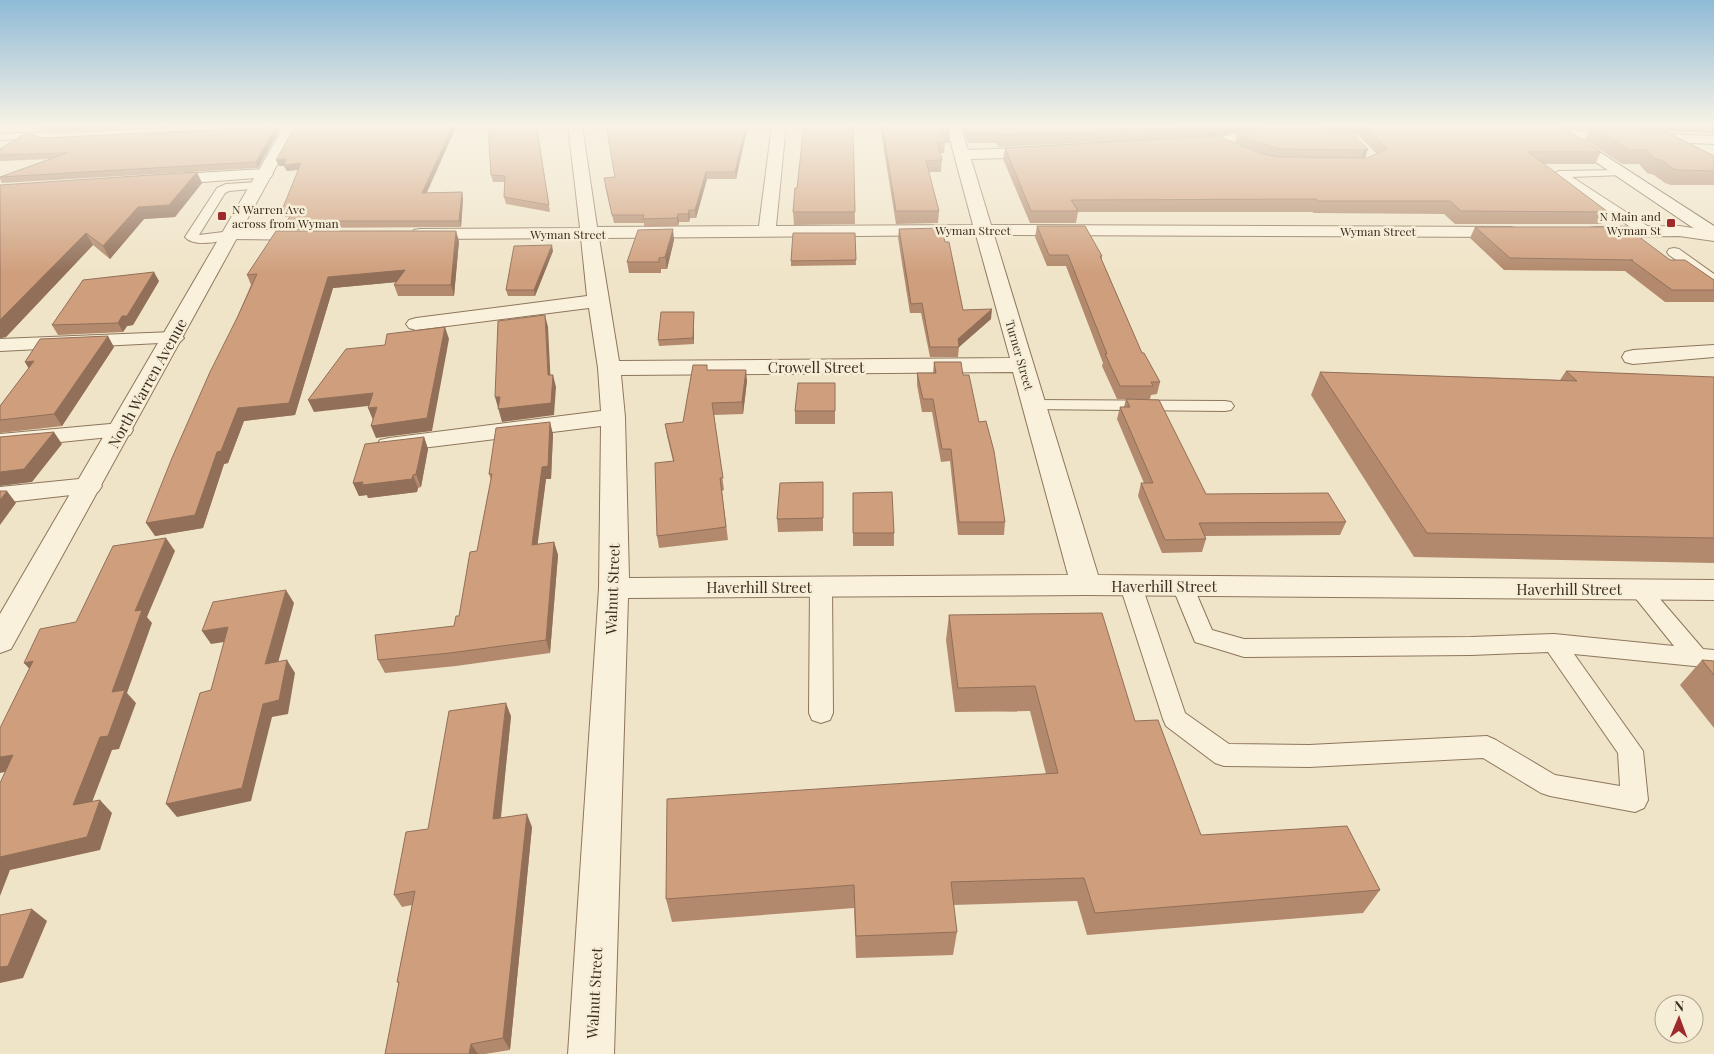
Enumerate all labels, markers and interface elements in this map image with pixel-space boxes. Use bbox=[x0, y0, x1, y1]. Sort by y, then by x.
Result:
place label: N Warren Ave across from Wyman bbox=[232, 201, 339, 231]
place label: N Main and Wyman St bbox=[1599, 208, 1662, 238]
marker: N Warren Ave across from Wyman bbox=[216, 210, 228, 222]
marker: N Main and Wyman St bbox=[1665, 217, 1677, 229]
street label: Wyman Street bbox=[934, 222, 1012, 238]
street label: Wyman Street bbox=[1339, 223, 1417, 239]
street label: Wyman Street bbox=[529, 226, 607, 242]
street label: North Warren Avenue bbox=[103, 315, 191, 451]
street label: Turner Street bbox=[1002, 318, 1038, 393]
street label: Crowell Street bbox=[768, 357, 865, 377]
street label: Walnut Street bbox=[600, 542, 624, 636]
street label: Haverhill Street bbox=[1111, 576, 1218, 596]
street label: Haverhill Street bbox=[706, 577, 813, 597]
street label: Haverhill Street bbox=[1516, 579, 1623, 599]
street label: Walnut Street bbox=[582, 946, 606, 1040]
north arrow bbox=[1654, 994, 1704, 1044]
text: N bbox=[1674, 996, 1684, 1015]

